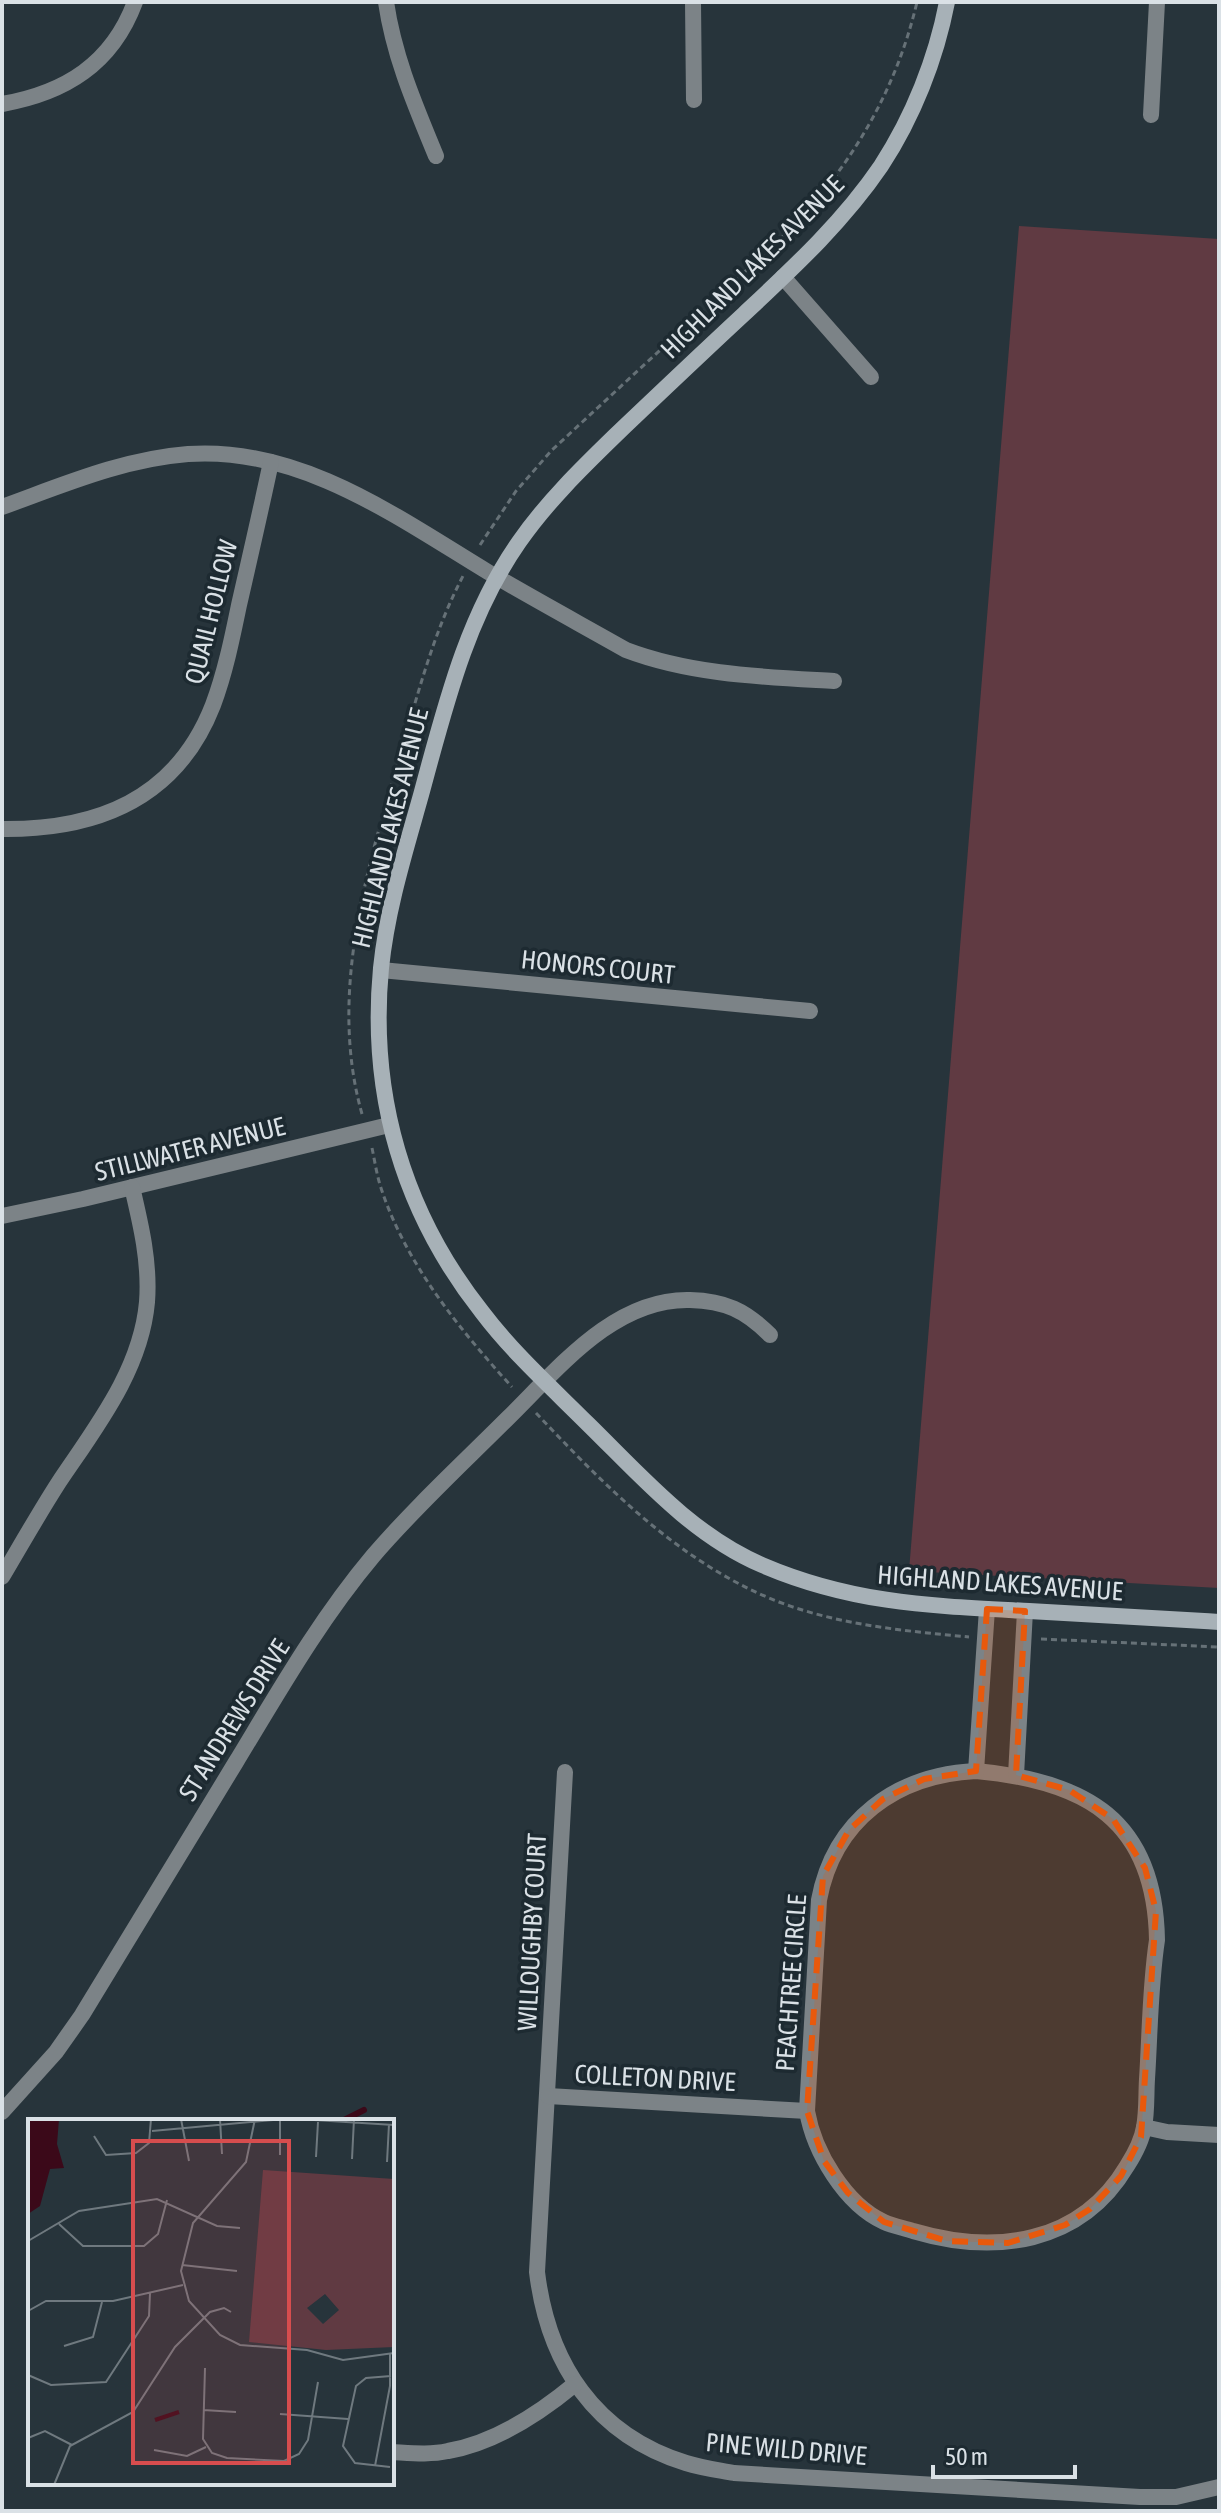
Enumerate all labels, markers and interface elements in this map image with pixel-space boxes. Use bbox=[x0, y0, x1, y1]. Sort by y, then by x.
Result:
street label: HIGHLAND LAKES AVENUE bbox=[654, 169, 850, 365]
street label: QUAIL HOLLOW bbox=[179, 537, 243, 687]
street label: HIGHLAND LAKES AVENUE bbox=[346, 705, 434, 951]
street label: HONORS COURT bbox=[520, 944, 677, 990]
street label: STILLWATER AVENUE bbox=[92, 1111, 288, 1187]
street label: HIGHLAND LAKES AVENUE bbox=[876, 1559, 1124, 1607]
street label: ST ANDREWS DRIVE bbox=[173, 1634, 295, 1806]
street label: WILLOUGHBY COURT bbox=[512, 1832, 552, 2032]
street label: PEACHTREE CIRCLE bbox=[770, 1893, 812, 2073]
street label: COLLETON DRIVE bbox=[574, 2059, 736, 2097]
inset map bbox=[28, 2119, 394, 2485]
street label: PINE WILD DRIVE bbox=[704, 2427, 868, 2471]
scale bar bbox=[933, 2429, 1075, 2479]
text: 50 m bbox=[945, 2443, 988, 2470]

